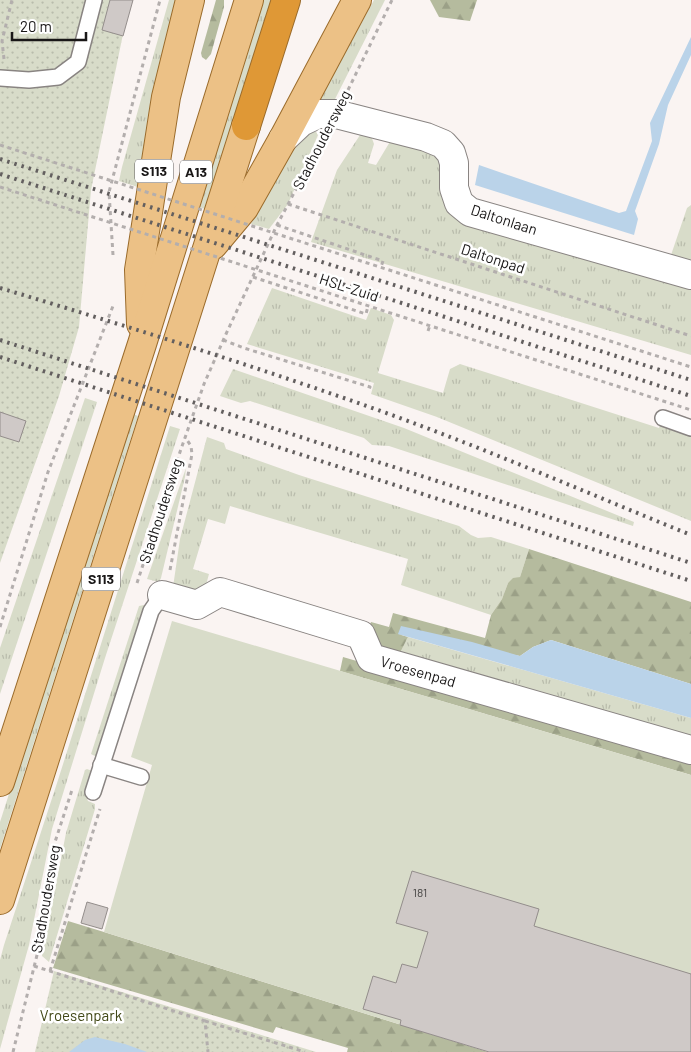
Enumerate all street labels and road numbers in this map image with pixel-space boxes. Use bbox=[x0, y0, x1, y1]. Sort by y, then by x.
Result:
street label: Stadhoudersweg bbox=[288, 87, 354, 192]
road number: S113 bbox=[135, 160, 173, 182]
road number: A13 bbox=[180, 160, 212, 183]
street label: Daltonlaan bbox=[469, 200, 540, 238]
street label: Daltonpad bbox=[459, 239, 527, 277]
street label: HSL-Zuid bbox=[317, 269, 381, 305]
street label: Stadhoudersweg bbox=[135, 456, 185, 565]
road number: S113 bbox=[82, 568, 120, 590]
street label: Vroesenpad bbox=[379, 652, 458, 690]
street label: Stadhoudersweg bbox=[27, 843, 63, 954]

